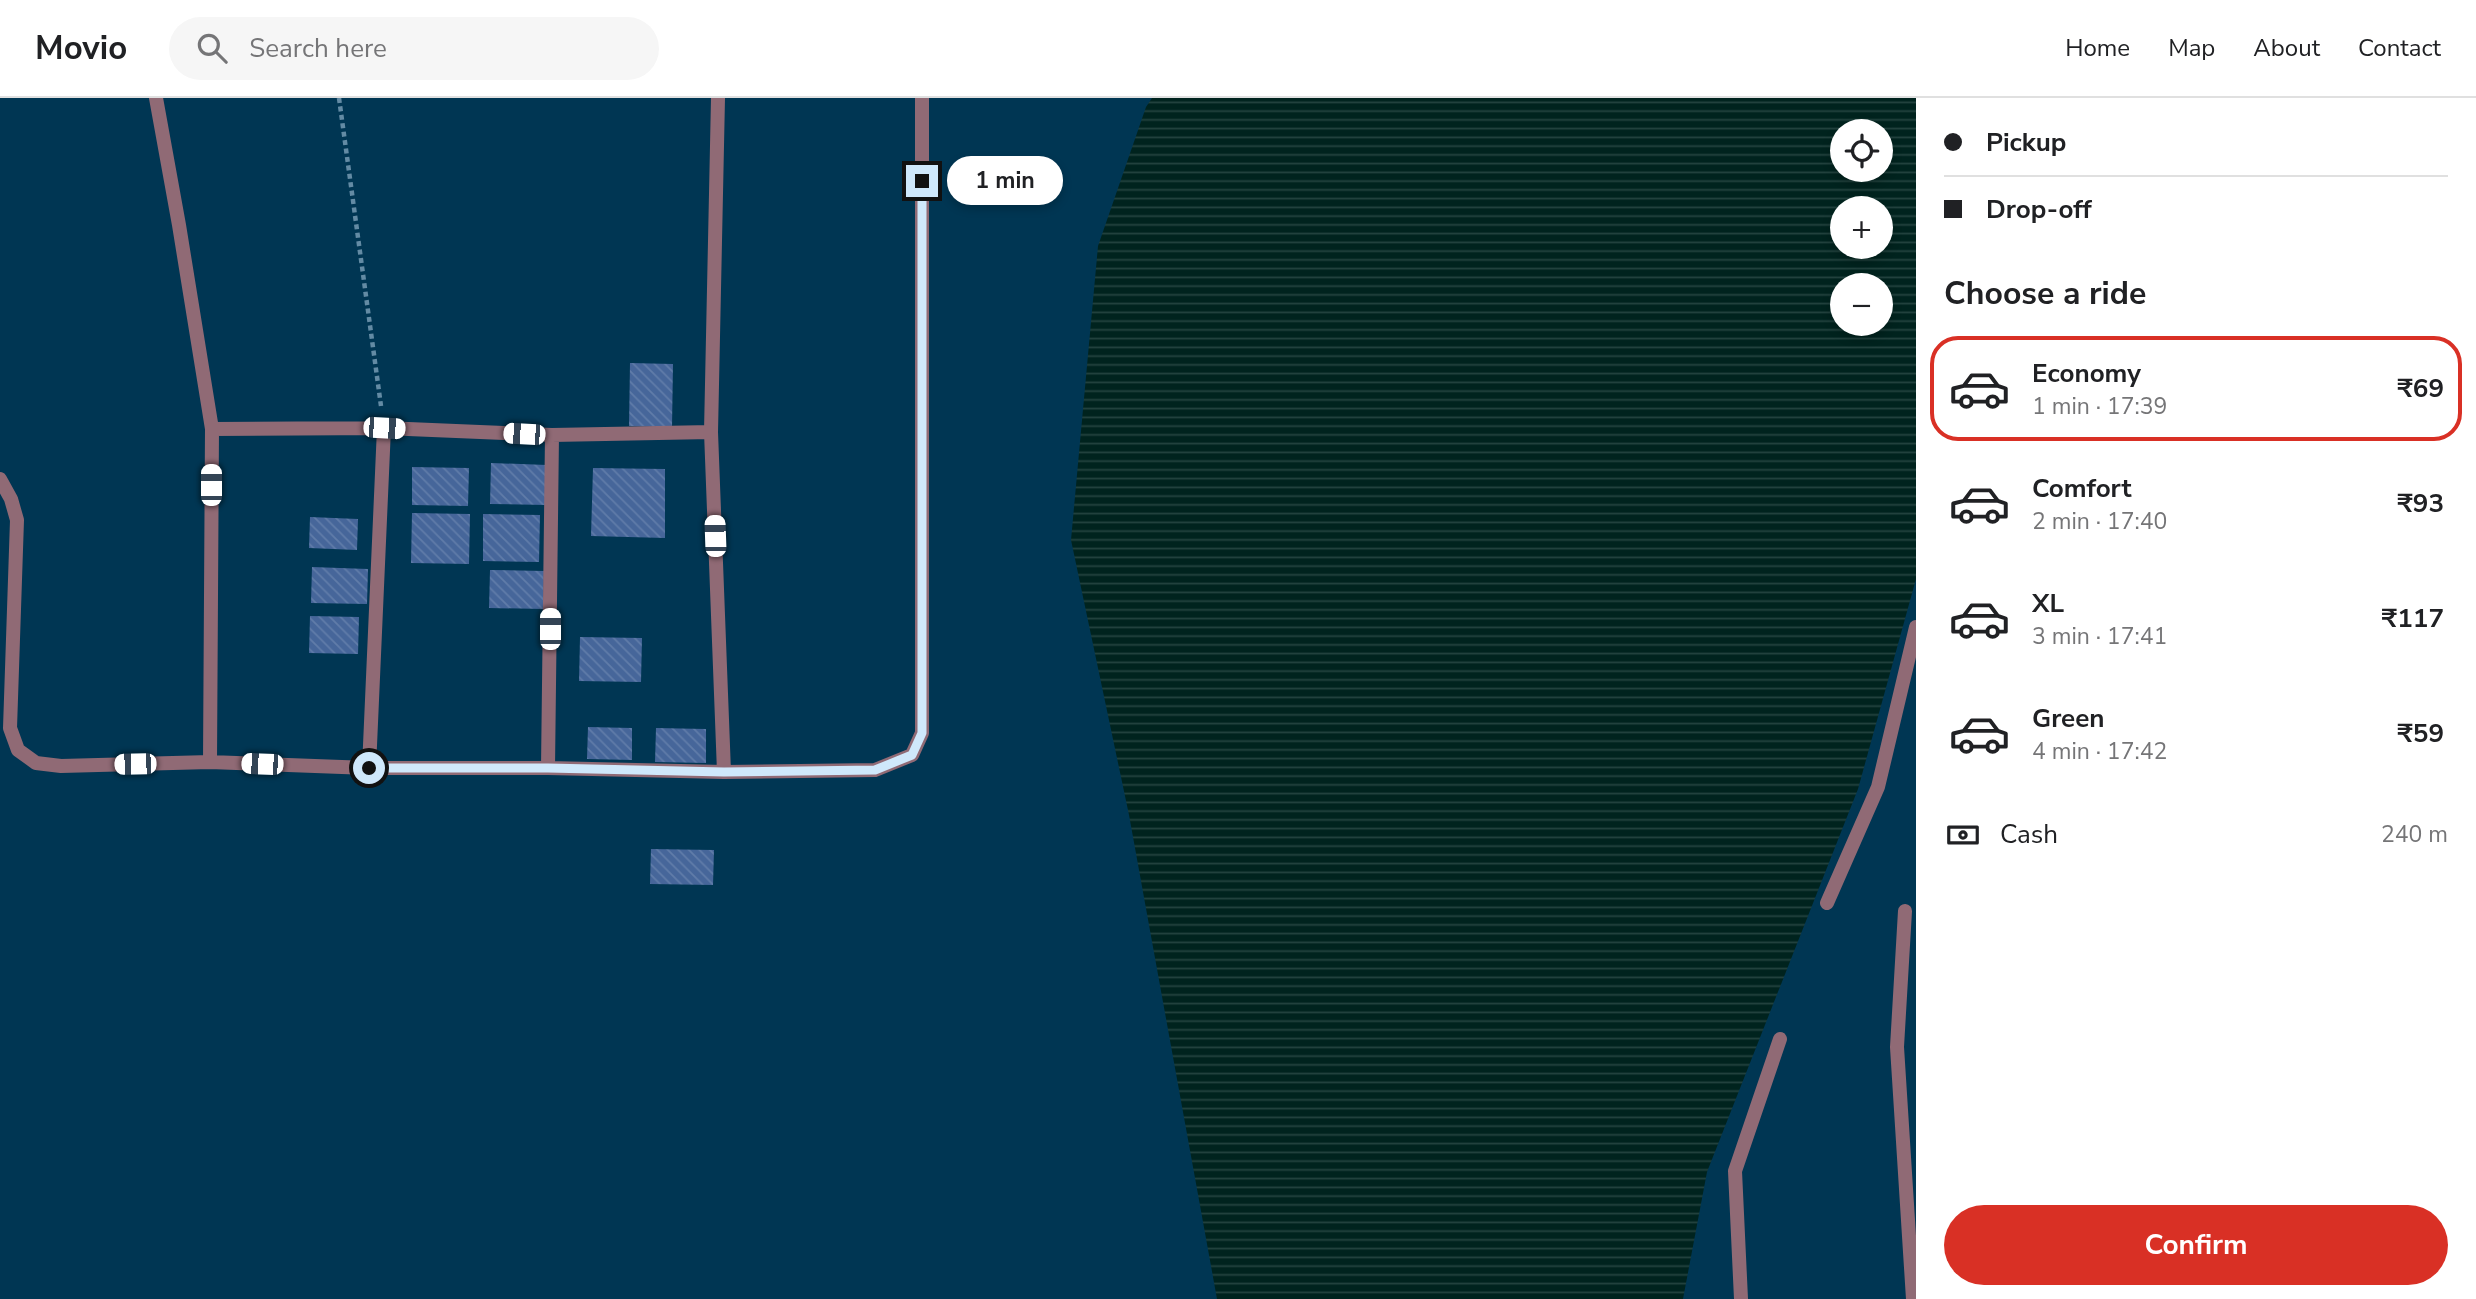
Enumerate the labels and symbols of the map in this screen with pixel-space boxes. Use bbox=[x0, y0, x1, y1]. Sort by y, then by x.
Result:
callout: 1 min bbox=[946, 156, 1062, 206]
route end bbox=[906, 165, 938, 197]
car bbox=[363, 416, 406, 440]
car bbox=[503, 422, 546, 446]
car bbox=[201, 464, 222, 506]
car bbox=[704, 515, 727, 557]
car bbox=[540, 608, 561, 650]
route start bbox=[353, 752, 385, 784]
car bbox=[114, 753, 157, 775]
car bbox=[241, 753, 284, 775]

